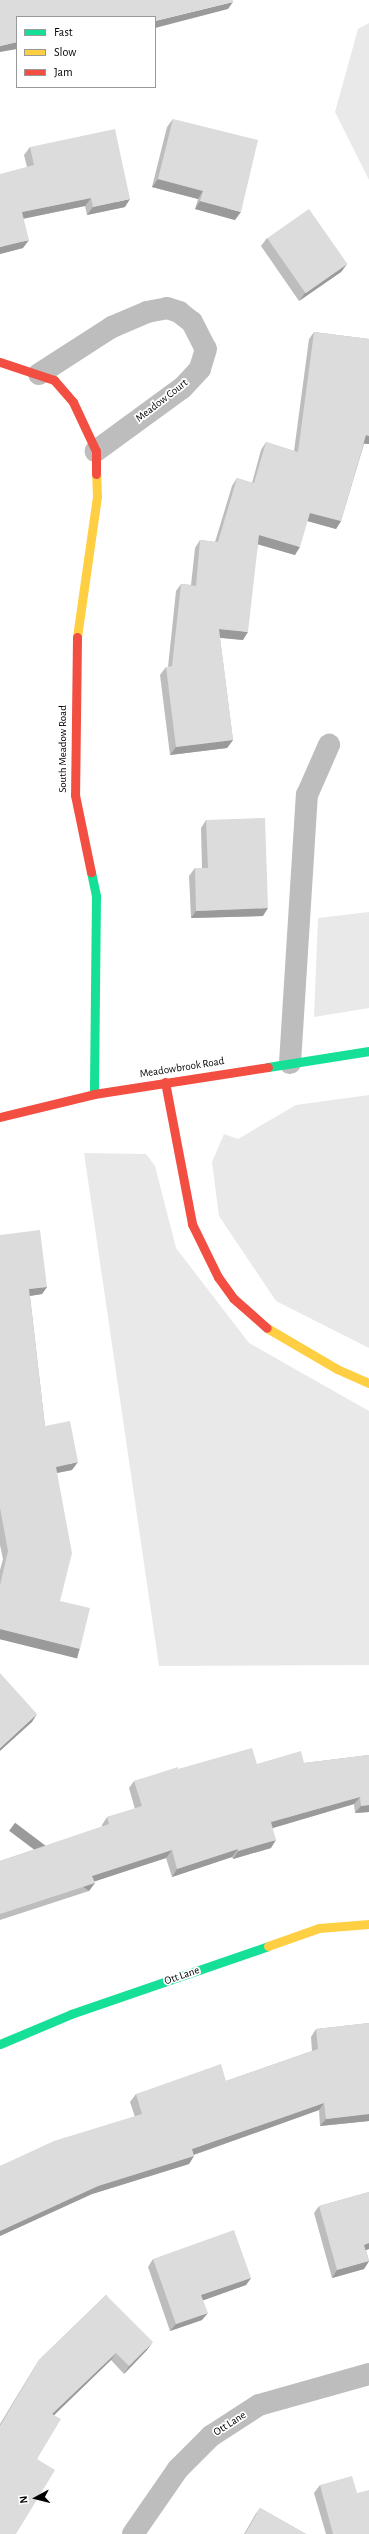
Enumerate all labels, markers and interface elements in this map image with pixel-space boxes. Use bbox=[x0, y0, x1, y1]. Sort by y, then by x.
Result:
legend bbox=[16, 16, 156, 88]
text: Fast bbox=[54, 26, 73, 38]
text: Slow bbox=[54, 46, 76, 58]
text: Jam bbox=[54, 66, 73, 78]
street label: Meadow Court bbox=[133, 377, 191, 425]
street label: South Meadow Road bbox=[56, 705, 70, 793]
street label: Meadowbrook Road bbox=[139, 1055, 225, 1081]
street label: Ott Lane bbox=[163, 1964, 201, 1988]
street label: Ott Lane bbox=[211, 2409, 249, 2439]
north arrow bbox=[16, 2478, 56, 2518]
text: N bbox=[18, 2495, 30, 2504]

